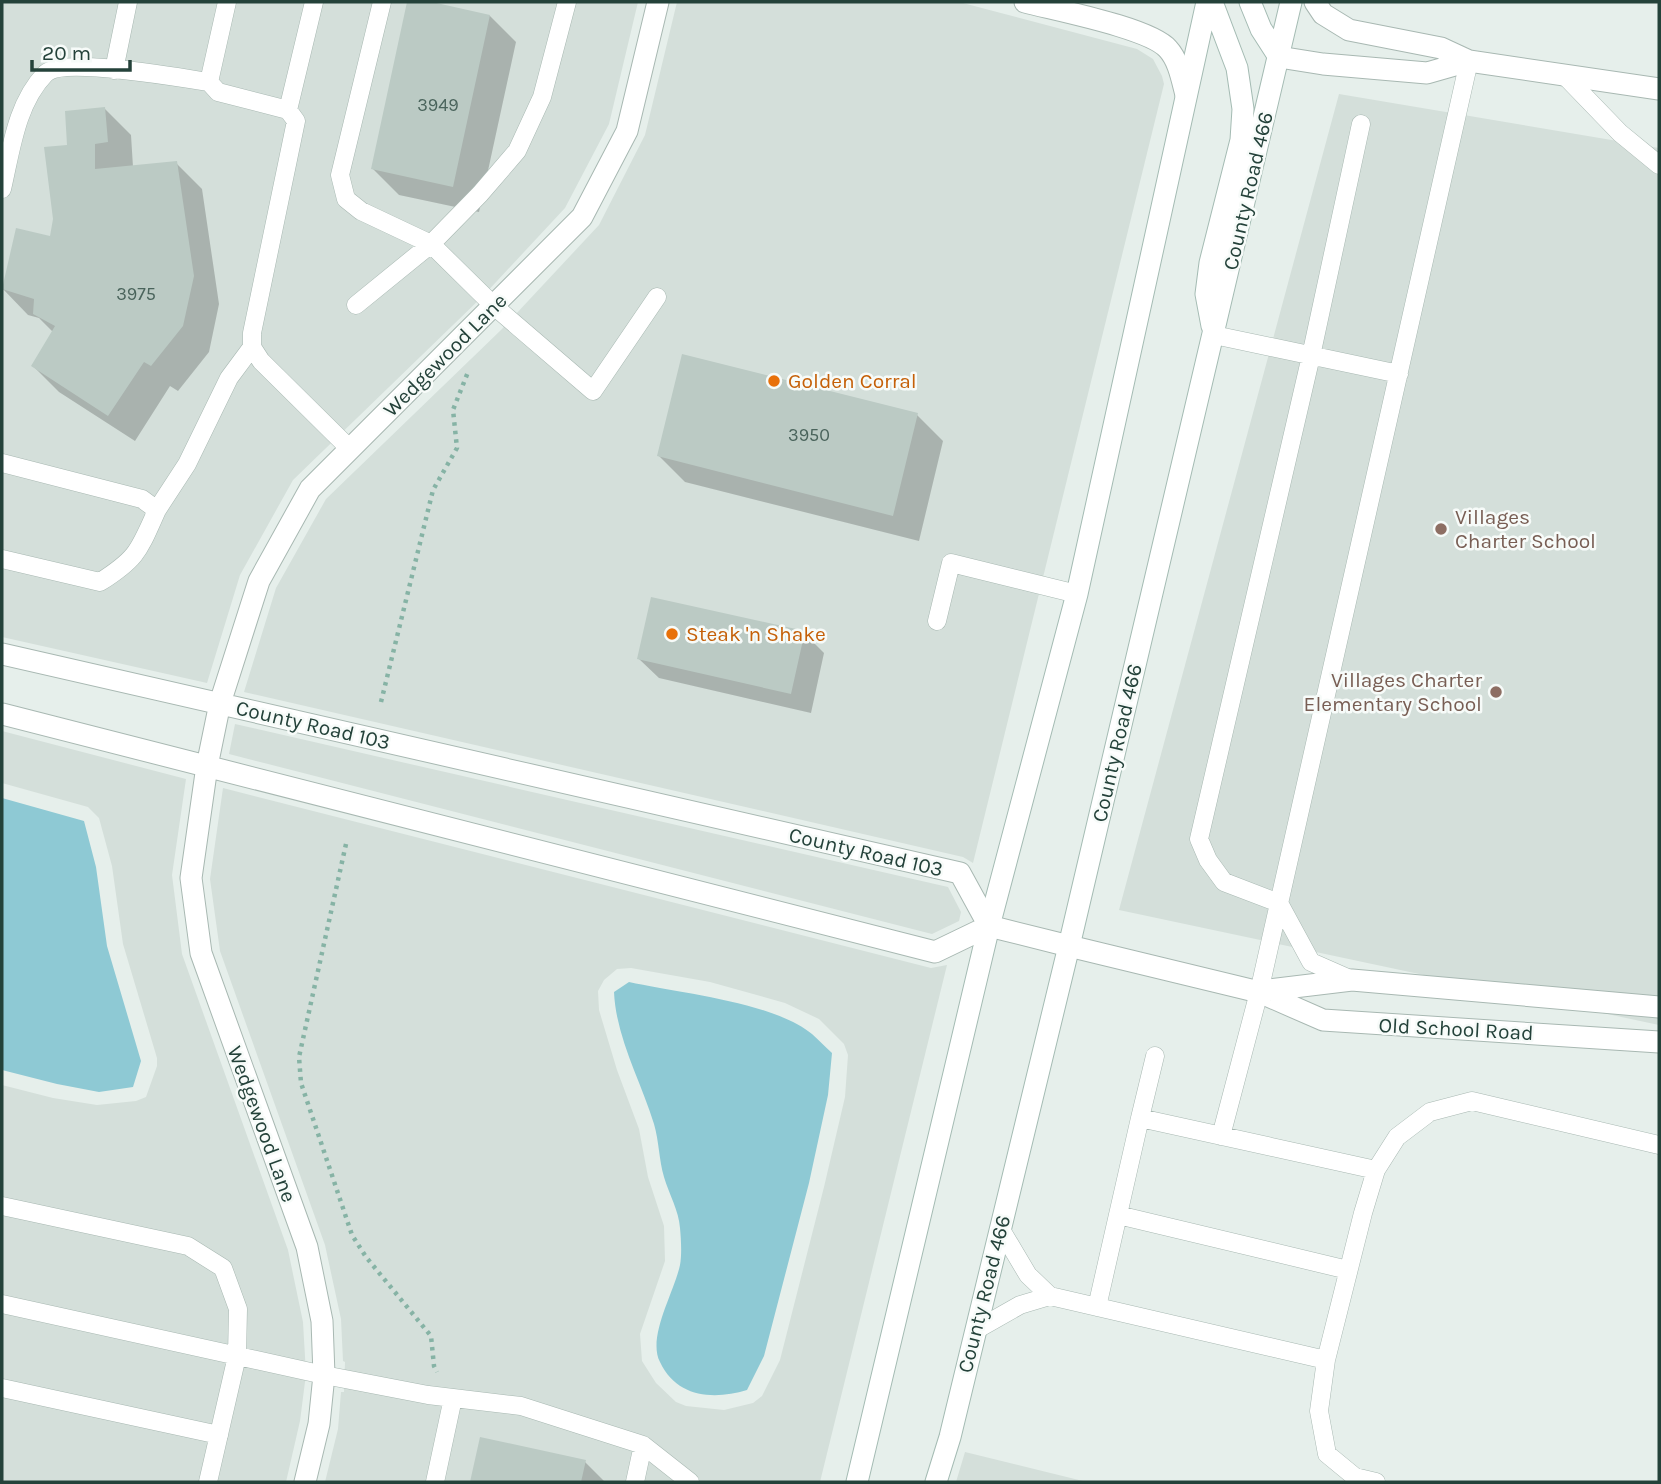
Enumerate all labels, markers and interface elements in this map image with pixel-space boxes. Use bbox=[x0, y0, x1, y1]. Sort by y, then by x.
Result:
scale bar bbox=[32, 28, 130, 72]
text: 20 m bbox=[42, 41, 91, 65]
house number: 3949 bbox=[417, 94, 459, 116]
street label: County Road 466 bbox=[1218, 110, 1278, 272]
house number: 3975 bbox=[116, 283, 156, 305]
street label: Wedgewood Lane bbox=[378, 288, 512, 422]
place label: Golden Corral bbox=[788, 369, 917, 393]
marker: Golden Corral bbox=[766, 373, 782, 389]
house number: 3950 bbox=[788, 424, 830, 446]
place label: Villages Charter School bbox=[1455, 505, 1596, 553]
marker: Villages Charter School bbox=[1433, 521, 1449, 537]
place label: Steak 'n Shake bbox=[686, 622, 826, 646]
marker: Steak 'n Shake bbox=[664, 626, 680, 642]
street label: County Road 466 bbox=[1087, 662, 1147, 824]
place label: Villages Charter Elementary School bbox=[1304, 668, 1482, 716]
marker: Villages Charter Elementary School bbox=[1488, 684, 1504, 700]
street label: County Road 103 bbox=[234, 696, 392, 754]
street label: County Road 103 bbox=[787, 823, 945, 881]
street label: Old School Road bbox=[1378, 1013, 1534, 1045]
street label: Wedgewood Lane bbox=[223, 1043, 301, 1205]
street label: County Road 466 bbox=[953, 1213, 1015, 1375]

